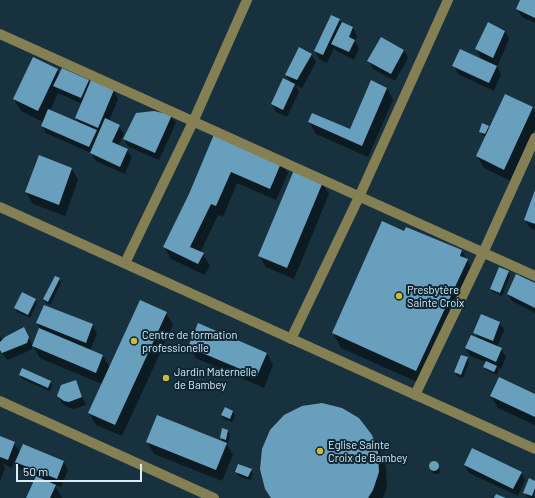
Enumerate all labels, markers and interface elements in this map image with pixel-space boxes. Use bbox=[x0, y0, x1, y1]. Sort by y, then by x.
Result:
place label: Presbytère Sainte Croix bbox=[407, 283, 464, 309]
marker: Presbytère Sainte Croix bbox=[394, 291, 404, 301]
place label: Centre de formation professionelle bbox=[142, 328, 237, 354]
marker: Centre de formation professionelle bbox=[129, 336, 139, 346]
place label: Jardin Maternelle de Bambey bbox=[174, 365, 257, 391]
marker: Jardin Maternelle de Bambey bbox=[161, 373, 171, 383]
place label: Eglise Sainte Croix de Bambey bbox=[328, 438, 407, 464]
marker: Eglise Sainte Croix de Bambey bbox=[315, 446, 325, 456]
scale bar bbox=[18, 456, 144, 482]
text: 50 m bbox=[23, 464, 48, 478]

